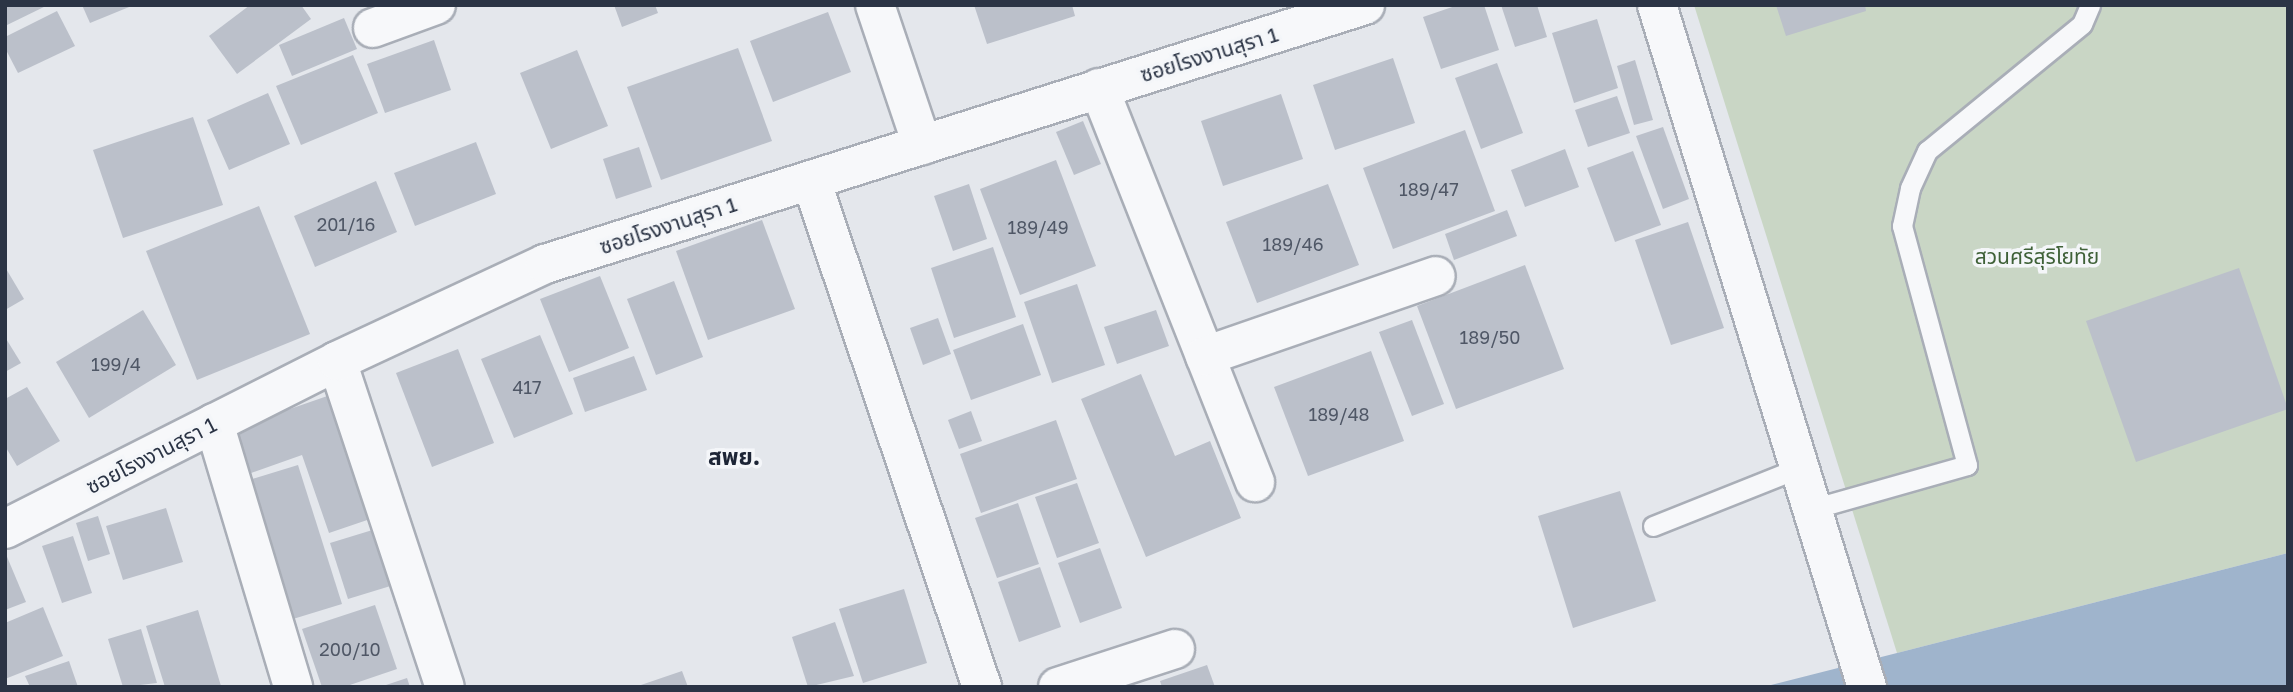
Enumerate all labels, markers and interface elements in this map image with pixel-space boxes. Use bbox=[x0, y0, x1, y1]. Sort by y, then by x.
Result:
street label: ซอยโรงงานสุรา 1 bbox=[1137, 21, 1281, 87]
house number: 189/47 bbox=[1399, 178, 1459, 200]
street label: ซอยโรงงานสุรา 1 bbox=[596, 191, 740, 259]
house number: 201/16 bbox=[317, 213, 375, 235]
house number: 189/49 bbox=[1007, 216, 1069, 238]
house number: 189/46 bbox=[1262, 233, 1324, 255]
park label: สวนศรีสุริโยทัย bbox=[1975, 243, 2099, 269]
house number: 189/50 bbox=[1460, 326, 1520, 348]
house number: 199/4 bbox=[91, 353, 141, 375]
house number: 417 bbox=[512, 376, 542, 398]
house number: 189/48 bbox=[1308, 403, 1370, 425]
street label: ซอยโรงงานสุรา 1 bbox=[82, 411, 220, 499]
district label: สพย. bbox=[708, 442, 760, 470]
house number: 200/10 bbox=[319, 638, 381, 660]

